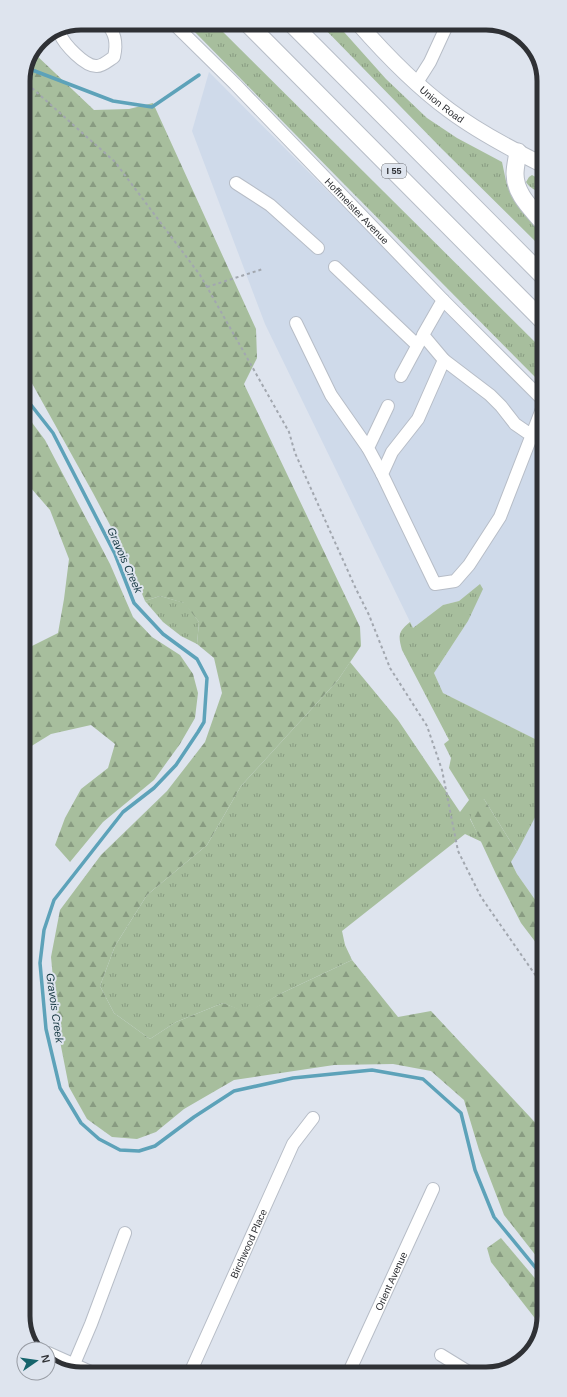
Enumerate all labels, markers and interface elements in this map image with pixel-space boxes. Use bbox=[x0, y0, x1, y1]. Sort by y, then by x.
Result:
street label: Union Road bbox=[417, 84, 466, 125]
road number: I 55 bbox=[382, 164, 406, 178]
street label: Hoffmeister Avenue bbox=[323, 176, 391, 247]
water label: Gravois Creek bbox=[105, 525, 145, 595]
water label: Gravois Creek bbox=[44, 972, 66, 1044]
street label: Birchwood Place bbox=[228, 1207, 269, 1280]
street label: Orient Avenue bbox=[373, 1250, 410, 1312]
north arrow bbox=[16, 1341, 56, 1381]
text: N bbox=[39, 1354, 52, 1364]

